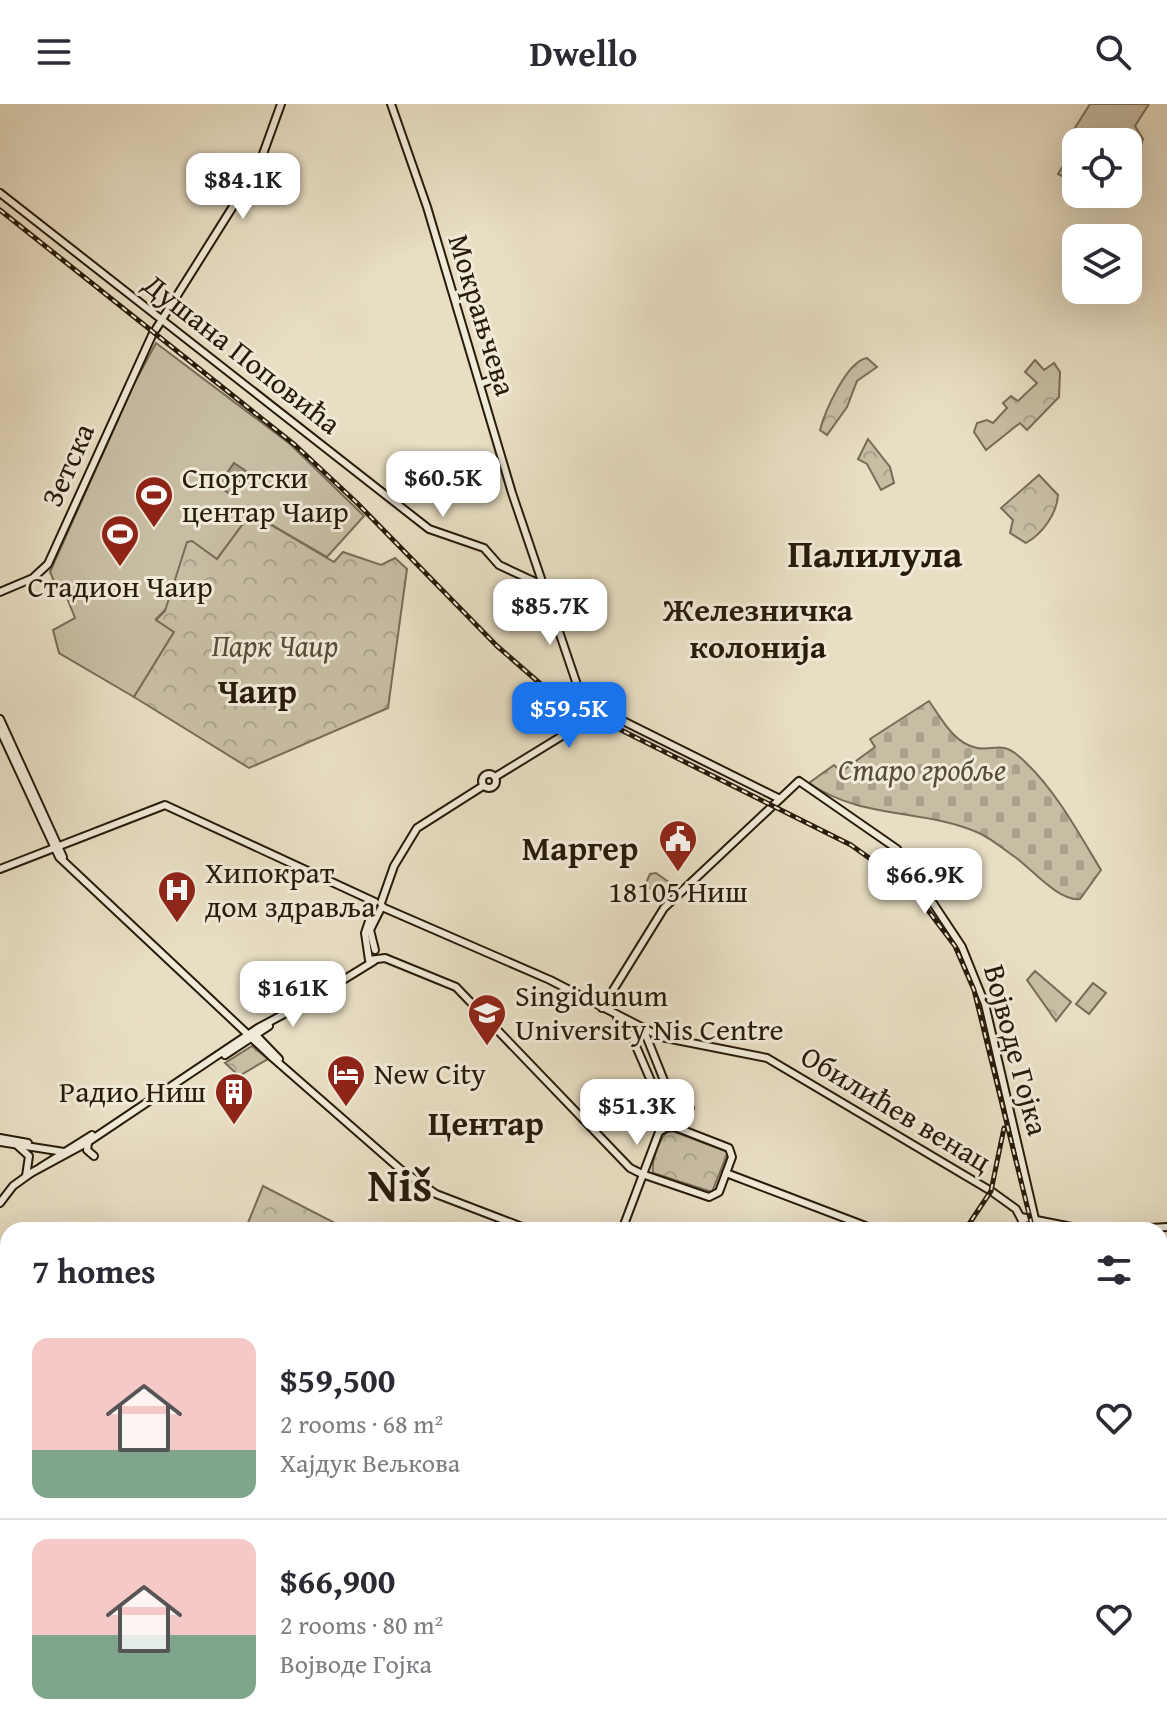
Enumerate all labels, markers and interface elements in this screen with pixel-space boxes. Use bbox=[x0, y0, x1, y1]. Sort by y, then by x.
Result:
text: Dwello bbox=[530, 26, 637, 79]
icon: menu bbox=[32, 30, 76, 74]
icon: search bbox=[1091, 30, 1135, 74]
map controls bbox=[1062, 128, 1142, 304]
button: locate bbox=[1062, 128, 1142, 208]
pin: $84.1K bbox=[178, 153, 308, 221]
text: $84.1K bbox=[204, 159, 282, 198]
button: layers bbox=[1062, 224, 1142, 304]
street label: Мокрањчева bbox=[438, 229, 529, 402]
street label: Душана Поповића bbox=[134, 261, 351, 445]
street label: Зетска bbox=[29, 415, 105, 513]
pin: $60.5K bbox=[378, 451, 508, 519]
place label: Спортски центар Чаир bbox=[182, 455, 349, 533]
text: $60.5K bbox=[404, 457, 482, 496]
sports icon: Спортски центар Чаир bbox=[133, 474, 175, 529]
sports icon: Стадион Чаир bbox=[99, 513, 141, 568]
district label: Палилула bbox=[787, 525, 963, 581]
place label: Стадион Чаир bbox=[27, 564, 213, 608]
pin: $85.7K bbox=[485, 579, 615, 647]
text: $85.7K bbox=[511, 585, 589, 624]
district label: Железничка колонија bbox=[662, 586, 854, 670]
park label: Парк Чаир bbox=[212, 623, 338, 667]
district label: Чаир bbox=[217, 666, 297, 715]
pin: $59.5K bbox=[504, 682, 634, 750]
text: $59.5K bbox=[530, 688, 608, 727]
park label: Старо гробље bbox=[838, 747, 1006, 791]
public building icon: 18105 Ниш bbox=[657, 818, 699, 873]
district label: Маргер bbox=[522, 823, 638, 872]
pin: $66.9K bbox=[860, 848, 990, 916]
place label: Хипократ дом здравља bbox=[205, 850, 376, 928]
text: $66.9K bbox=[886, 854, 964, 893]
hospital icon: Хипократ дом здравља bbox=[156, 869, 198, 924]
place label: 18105 Ниш bbox=[608, 869, 748, 913]
street label: Војводе Гојка bbox=[973, 959, 1061, 1141]
pin: $161K bbox=[237, 961, 349, 1029]
text: $161K bbox=[258, 967, 328, 1006]
place label: Singidunum University Nis Centre bbox=[515, 973, 784, 1051]
school or university icon: Singidunum University Nis Centre bbox=[466, 992, 508, 1047]
street label: Обилићев венац bbox=[793, 1034, 1000, 1182]
place label: New City bbox=[374, 1051, 486, 1095]
hotel icon: New City bbox=[325, 1053, 367, 1108]
place label: Радио Ниш bbox=[59, 1069, 206, 1113]
building icon: Радио Ниш bbox=[213, 1071, 255, 1126]
pin: $51.3K bbox=[572, 1079, 702, 1147]
text: $51.3K bbox=[598, 1085, 676, 1124]
district label: Центар bbox=[428, 1098, 544, 1147]
district label: Niš bbox=[368, 1150, 432, 1218]
text: 7 homes bbox=[32, 1246, 156, 1295]
icon: filters bbox=[1092, 1248, 1136, 1292]
text: $59,500 bbox=[280, 1355, 395, 1404]
icon: home bbox=[96, 1370, 192, 1466]
icon: heart bbox=[1092, 1396, 1136, 1440]
text: 2 rooms · 68 m² bbox=[280, 1404, 443, 1443]
text: Хајдук Вељкова bbox=[280, 1443, 460, 1482]
text: $66,900 bbox=[280, 1556, 395, 1605]
icon: home bbox=[96, 1571, 192, 1667]
icon: heart bbox=[1092, 1597, 1136, 1641]
text: 2 rooms · 80 m² bbox=[280, 1605, 443, 1644]
text: Војводе Гојка bbox=[280, 1644, 432, 1683]

